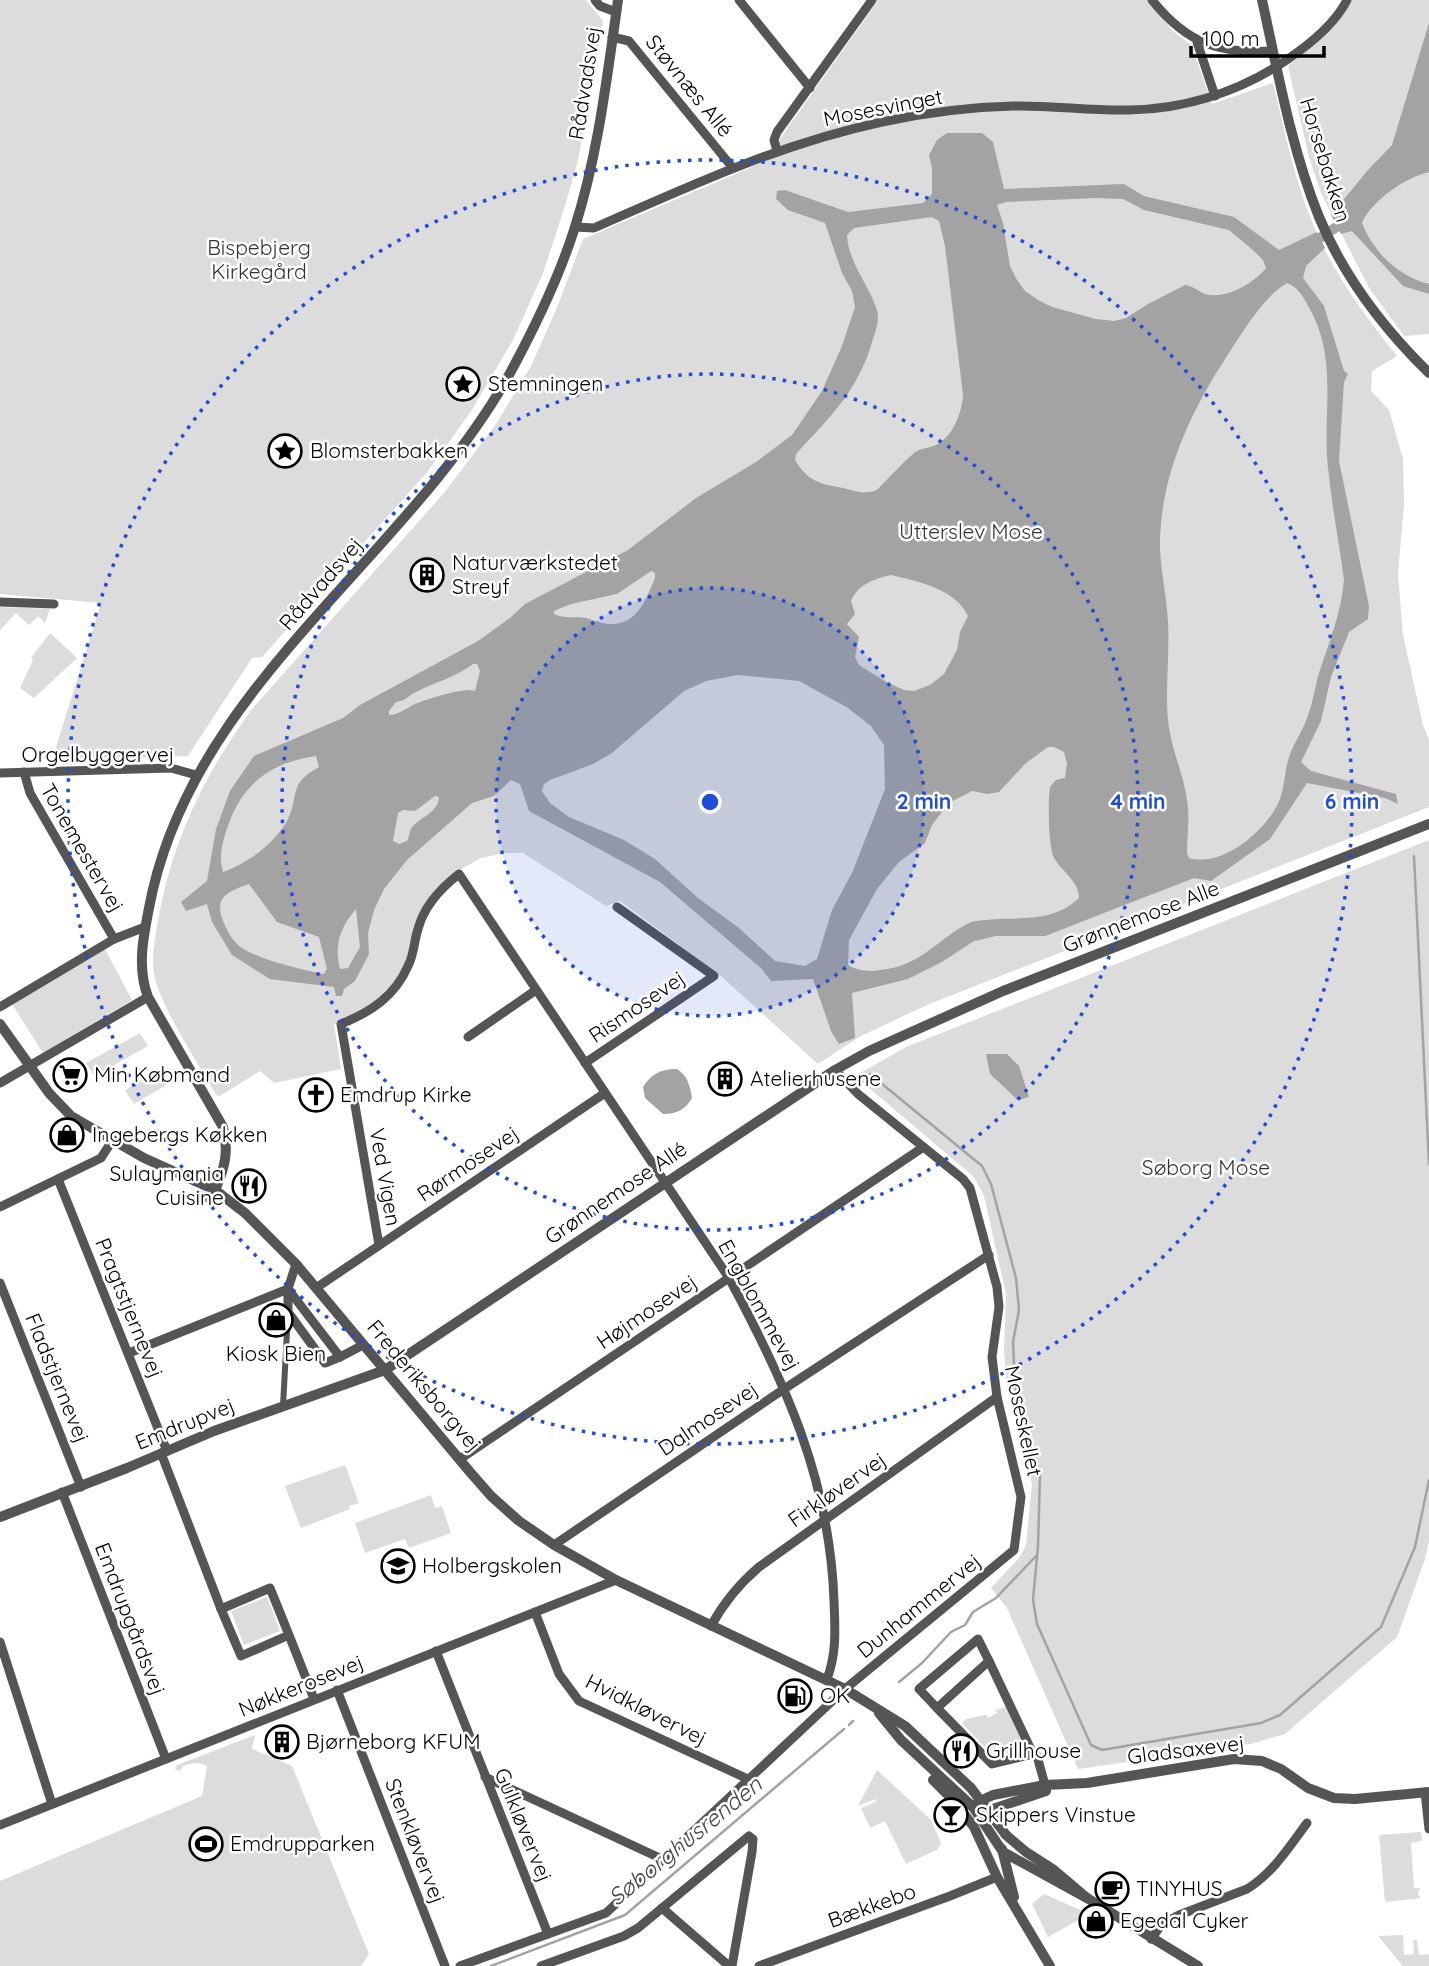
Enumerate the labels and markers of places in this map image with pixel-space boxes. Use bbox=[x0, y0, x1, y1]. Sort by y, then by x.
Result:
place icon: Stemningen bbox=[444, 365, 482, 403]
place label: Stemningen bbox=[488, 370, 603, 396]
place icon: Blomsterbakken bbox=[266, 432, 304, 470]
place label: Blomsterbakken bbox=[310, 437, 468, 463]
place label: Naturværkstedet Streyf bbox=[452, 549, 618, 599]
building icon: Naturværkstedet Streyf bbox=[408, 556, 446, 594]
centre of rings bbox=[698, 790, 722, 814]
supermarket icon: Min Købmand bbox=[51, 1056, 89, 1094]
building icon: Atelierhusene bbox=[706, 1060, 744, 1098]
place label: Min Købmand bbox=[94, 1061, 230, 1087]
place label: Atelierhusene bbox=[750, 1065, 881, 1091]
church icon: Emdrup Kirke bbox=[297, 1076, 335, 1114]
place label: Emdrup Kirke bbox=[340, 1081, 472, 1107]
shop icon: Ingebergs Køkken bbox=[48, 1116, 86, 1154]
place label: Ingebergs Køkken bbox=[92, 1121, 268, 1147]
place label: Sulaymania Cuisine bbox=[110, 1160, 224, 1210]
restaurant icon: Sulaymania Cuisine bbox=[230, 1167, 268, 1205]
shop icon: Kiosk Bien bbox=[257, 1301, 295, 1339]
place label: Kiosk Bien bbox=[226, 1340, 326, 1366]
school or university icon: Holbergskolen bbox=[379, 1547, 417, 1585]
place label: Holbergskolen bbox=[422, 1552, 562, 1578]
fuel station icon: OK bbox=[776, 1677, 814, 1715]
place label: OK bbox=[820, 1682, 850, 1708]
building icon: Bjørneborg KFUM bbox=[263, 1723, 301, 1761]
place label: Bjørneborg KFUM bbox=[306, 1728, 481, 1754]
restaurant icon: Grillhouse bbox=[942, 1732, 980, 1770]
place label: Grillhouse bbox=[986, 1737, 1081, 1763]
bar icon: Skippers Vinstue bbox=[932, 1796, 970, 1834]
place label: Skippers Vinstue bbox=[976, 1801, 1136, 1827]
sports icon: Emdrupparken bbox=[187, 1825, 225, 1863]
place label: Emdrupparken bbox=[230, 1830, 375, 1856]
cafe icon: TINYHUS bbox=[1093, 1870, 1131, 1908]
place label: TINYHUS bbox=[1136, 1875, 1223, 1901]
shop icon: Egedal Cyker bbox=[1077, 1902, 1115, 1940]
place label: Egedal Cyker bbox=[1120, 1907, 1249, 1933]

